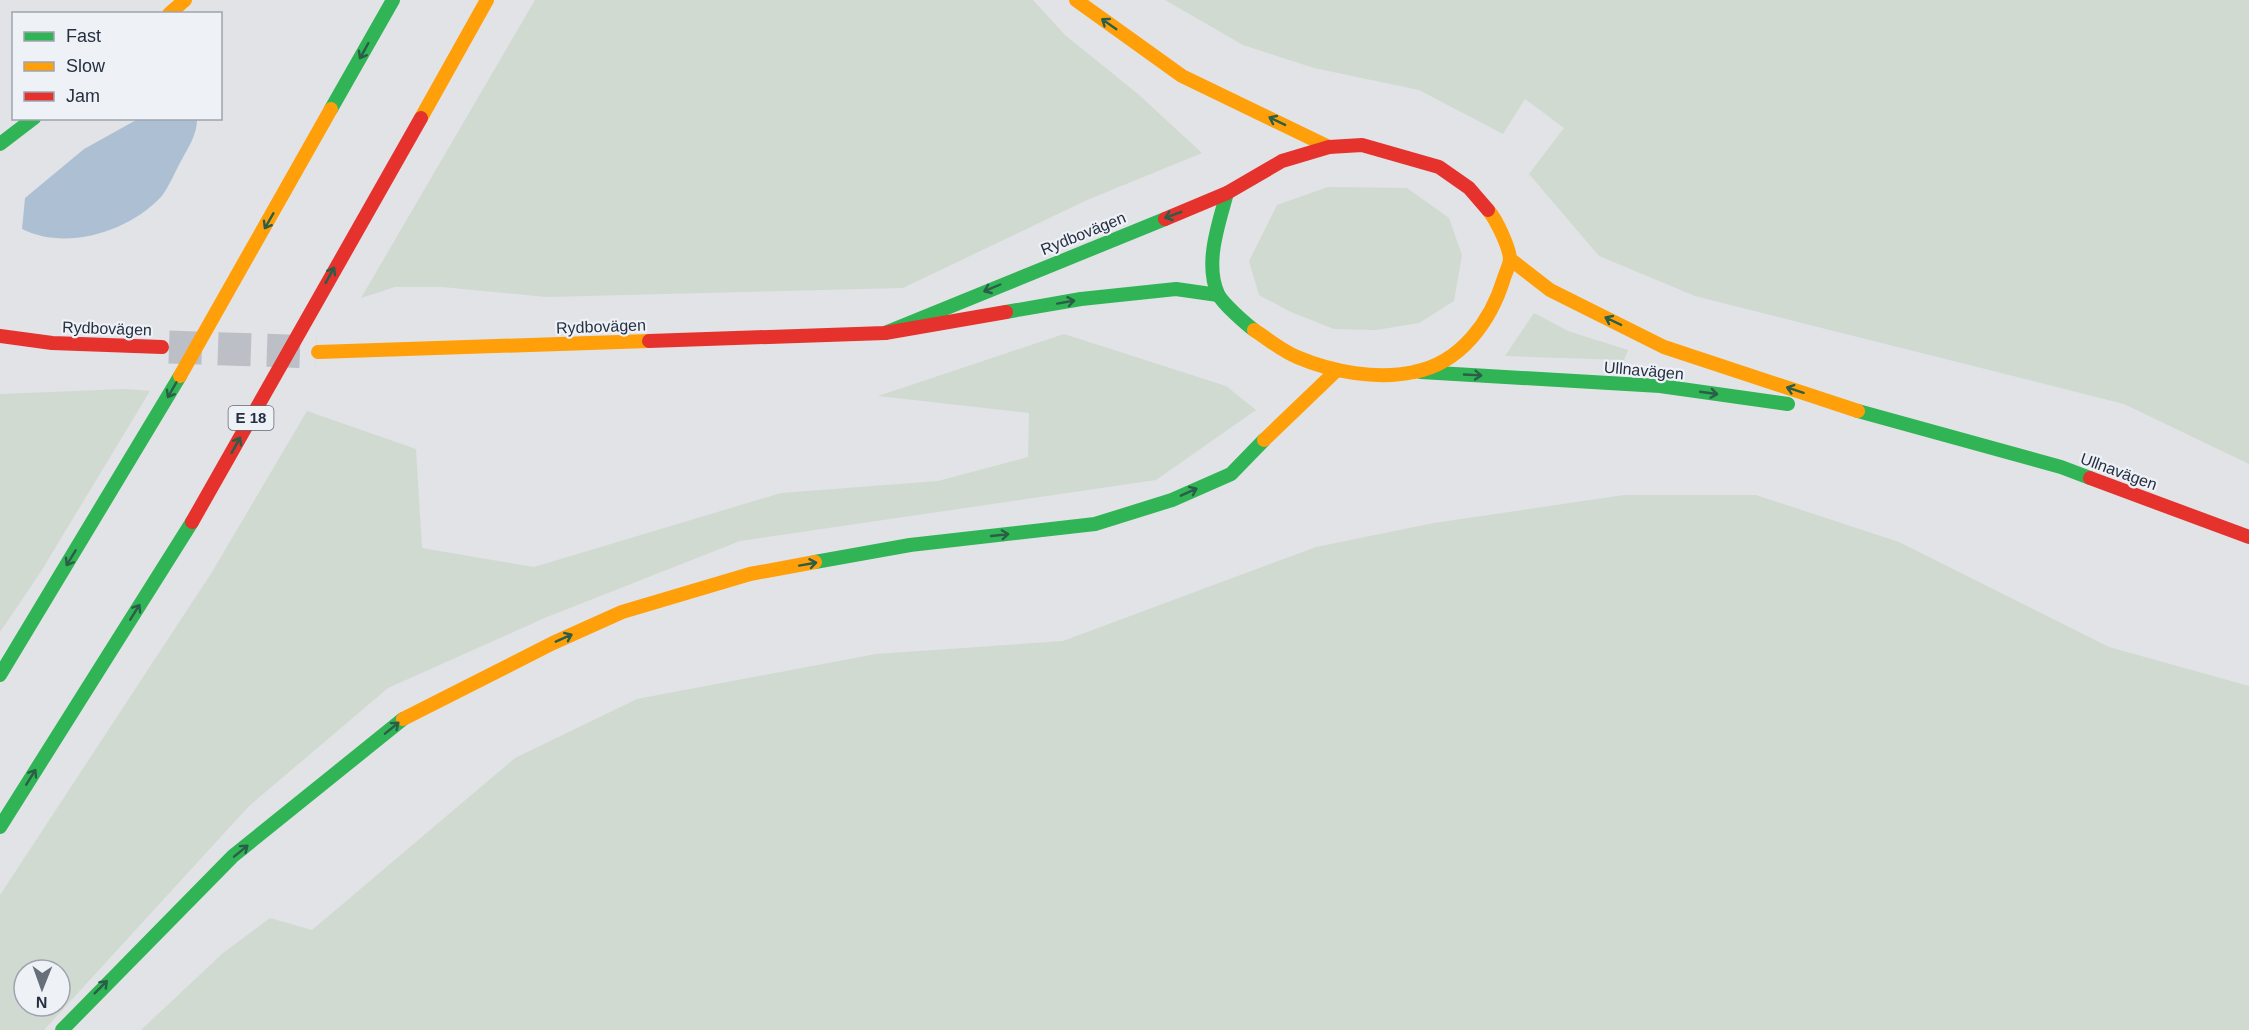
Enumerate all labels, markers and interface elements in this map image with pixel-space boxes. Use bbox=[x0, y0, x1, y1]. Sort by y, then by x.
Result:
legend bbox=[12, 12, 222, 120]
one-way arrow bbox=[1101, 17, 1117, 30]
text: Fast bbox=[66, 26, 101, 46]
one-way arrow bbox=[358, 42, 370, 59]
text: Slow bbox=[66, 56, 106, 76]
text: Jam bbox=[66, 86, 100, 106]
one-way arrow bbox=[1268, 115, 1286, 127]
street label: Rydbovägen bbox=[1038, 209, 1128, 258]
one-way arrow bbox=[1164, 210, 1183, 221]
one-way arrow bbox=[263, 212, 275, 229]
one-way arrow bbox=[324, 267, 336, 284]
one-way arrow bbox=[984, 283, 1002, 294]
one-way arrow bbox=[1056, 296, 1076, 307]
one-way arrow bbox=[1604, 315, 1622, 327]
street label: Rydbovägen bbox=[556, 316, 646, 337]
street label: Rydbovägen bbox=[62, 318, 152, 339]
street label: Ullnavägen bbox=[1603, 359, 1685, 382]
one-way arrow bbox=[1462, 370, 1482, 381]
one-way arrow bbox=[165, 381, 177, 398]
one-way arrow bbox=[1786, 384, 1805, 395]
one-way arrow bbox=[1699, 387, 1719, 398]
road number: E 18 bbox=[228, 406, 274, 430]
one-way arrow bbox=[230, 437, 242, 454]
street label: Ullnavägen bbox=[2078, 450, 2159, 493]
one-way arrow bbox=[1180, 486, 1198, 498]
one-way arrow bbox=[990, 529, 1010, 540]
one-way arrow bbox=[65, 549, 77, 566]
one-way arrow bbox=[797, 558, 817, 569]
one-way arrow bbox=[130, 604, 142, 621]
one-way arrow bbox=[555, 632, 573, 643]
one-way arrow bbox=[384, 721, 400, 734]
one-way arrow bbox=[26, 769, 38, 786]
one-way arrow bbox=[232, 844, 248, 857]
north arrow bbox=[12, 958, 72, 1018]
one-way arrow bbox=[94, 980, 109, 995]
text: N bbox=[36, 994, 48, 1011]

